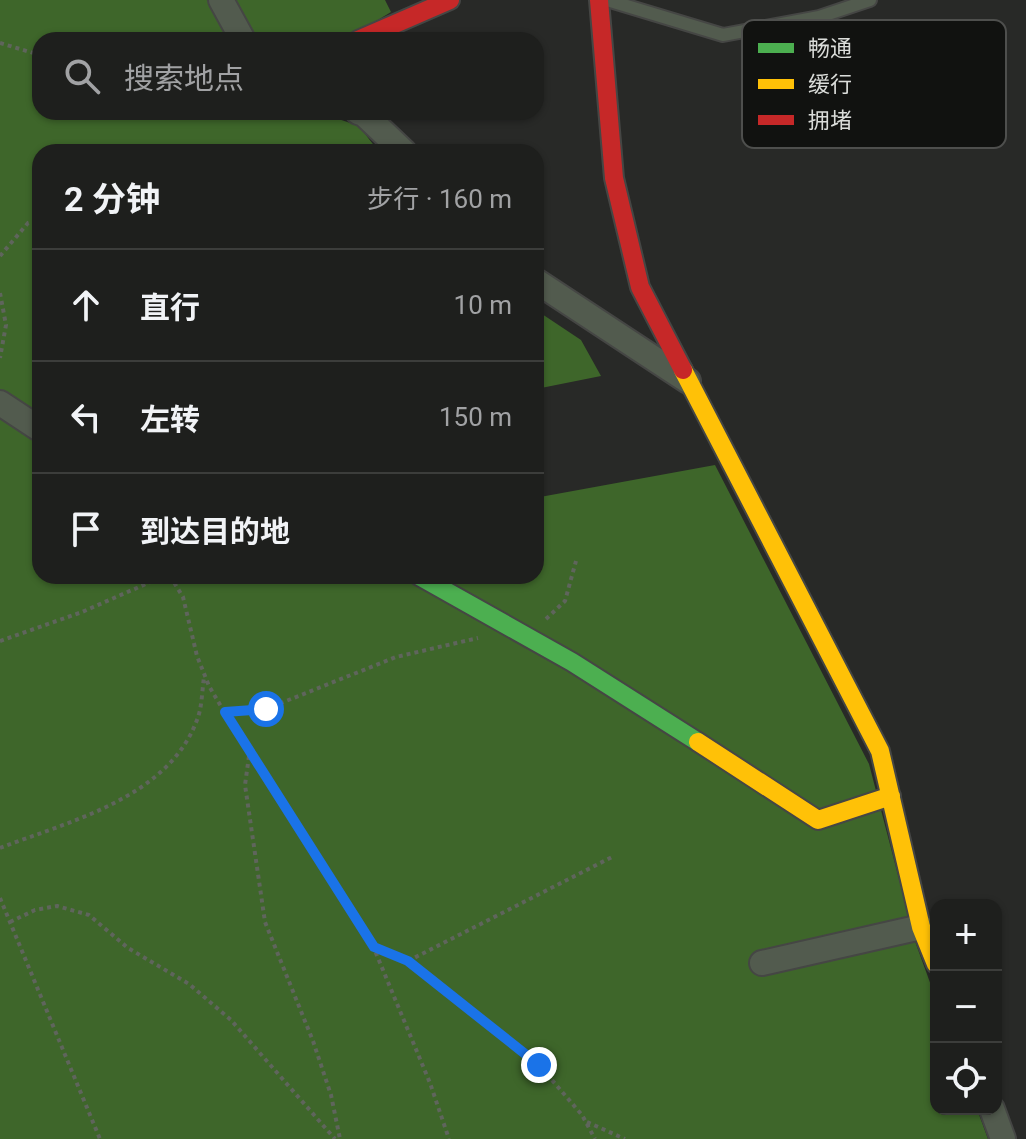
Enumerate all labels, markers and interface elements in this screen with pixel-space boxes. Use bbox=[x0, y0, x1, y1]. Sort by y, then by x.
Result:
legend bbox=[742, 20, 1006, 148]
search box bbox=[32, 32, 544, 120]
text: 畅通 bbox=[808, 36, 852, 61]
icon: search bbox=[60, 54, 104, 98]
text: 搜索地点 bbox=[124, 61, 244, 96]
text: 缓行 bbox=[808, 72, 852, 97]
text: 拥堵 bbox=[808, 108, 852, 133]
text: 2 分钟 bbox=[64, 179, 160, 219]
text: 步行 · 160 m bbox=[367, 184, 512, 214]
icon: ahead bbox=[64, 283, 108, 327]
text: 直行 bbox=[140, 290, 200, 325]
text: 10 m bbox=[454, 290, 512, 320]
icon: left bbox=[64, 395, 108, 439]
text: 左转 bbox=[140, 402, 200, 437]
text: 150 m bbox=[439, 402, 512, 432]
icon: arrive bbox=[64, 507, 108, 551]
text: 到达目的地 bbox=[140, 514, 290, 549]
route start bbox=[248, 691, 284, 727]
map controls bbox=[930, 899, 1002, 1115]
button: + bbox=[930, 899, 1002, 971]
button: − bbox=[930, 971, 1002, 1043]
button: locate bbox=[930, 1043, 1002, 1115]
route end bbox=[521, 1047, 557, 1083]

